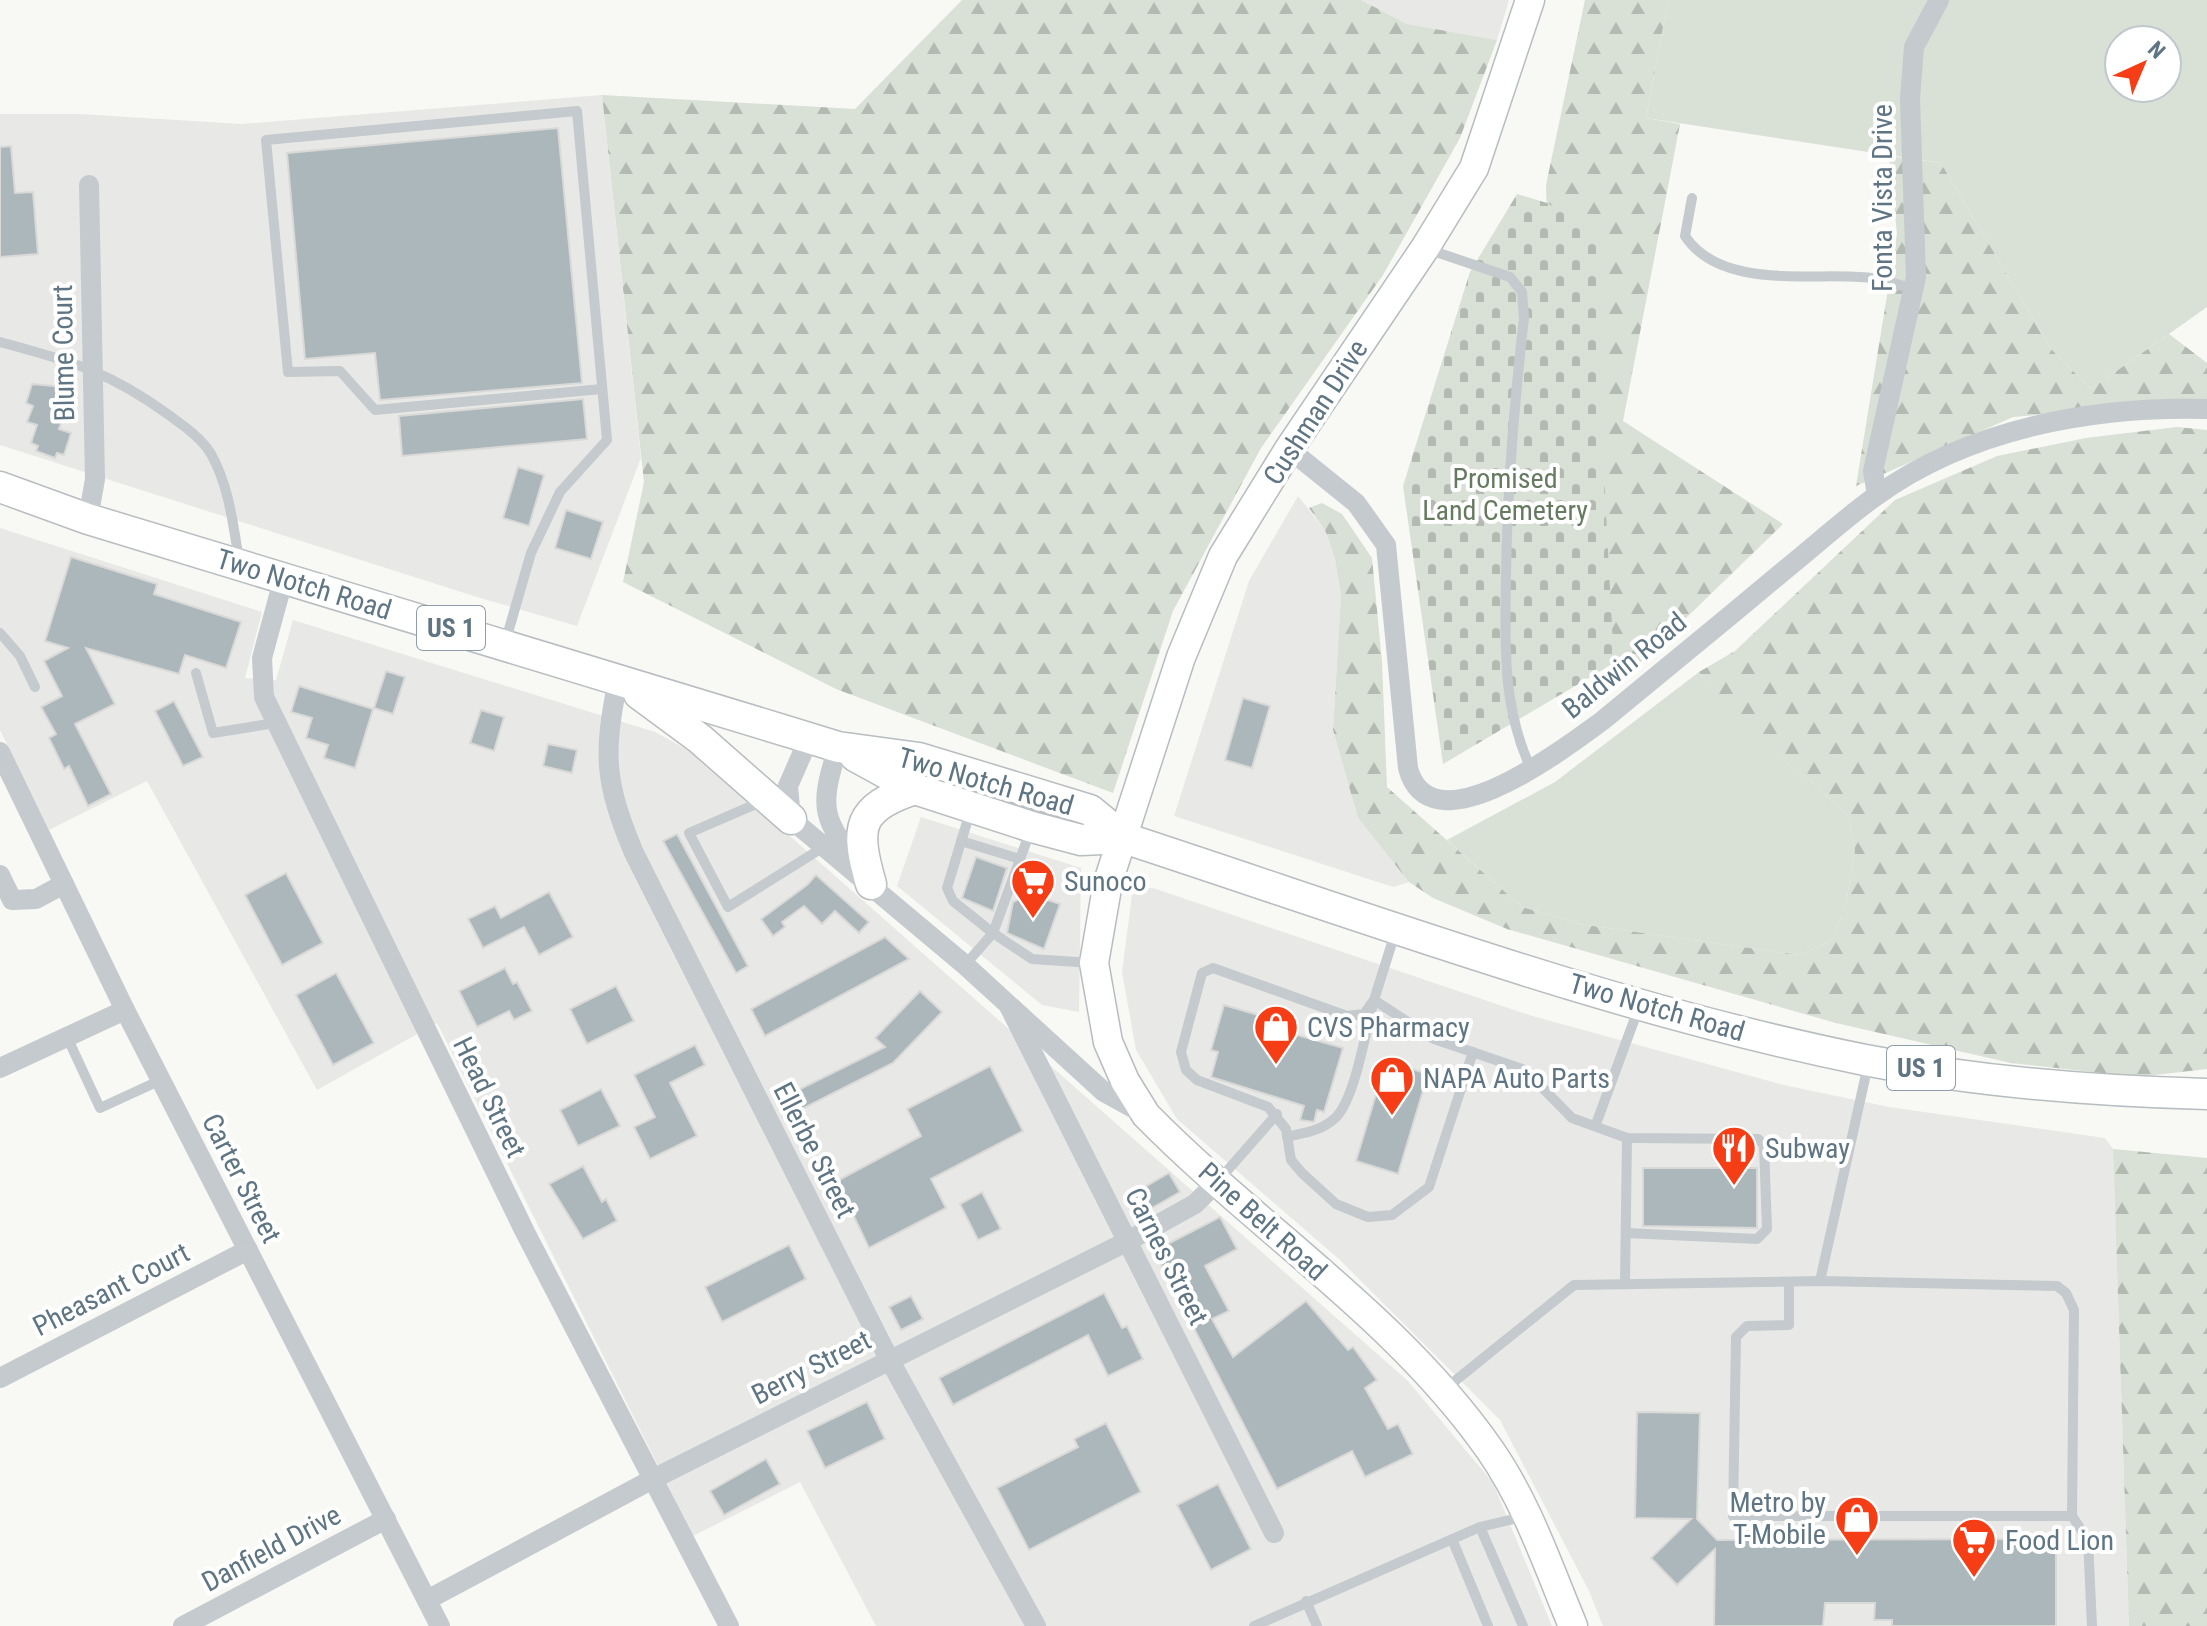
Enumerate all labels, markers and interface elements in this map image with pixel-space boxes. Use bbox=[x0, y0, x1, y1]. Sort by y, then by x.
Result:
north arrow bbox=[2103, 24, 2183, 104]
text: N bbox=[2143, 36, 2170, 64]
street label: Fonta Vista Drive bbox=[1866, 104, 1899, 292]
street label: Blume Court bbox=[46, 284, 81, 422]
street label: Cushman Drive bbox=[1256, 334, 1374, 491]
park label: Promised Land Cemetery bbox=[1422, 462, 1588, 527]
street label: Two Notch Road bbox=[212, 542, 395, 627]
street label: Baldwin Road bbox=[1556, 605, 1693, 725]
road number: US 1 bbox=[417, 606, 485, 650]
street label: Two Notch Road bbox=[894, 741, 1078, 822]
supermarket icon: Sunoco bbox=[1009, 857, 1057, 920]
place label: Sunoco bbox=[1064, 865, 1147, 898]
street label: Two Notch Road bbox=[1565, 967, 1749, 1048]
shop icon: CVS Pharmacy bbox=[1252, 1003, 1300, 1066]
place label: CVS Pharmacy bbox=[1307, 1011, 1470, 1044]
street label: Head Street bbox=[446, 1032, 533, 1163]
road number: US 1 bbox=[1887, 1046, 1955, 1090]
shop icon: NAPA Auto Parts bbox=[1368, 1054, 1416, 1117]
place label: NAPA Auto Parts bbox=[1423, 1062, 1610, 1095]
street label: Ellerbe Street bbox=[766, 1077, 863, 1223]
street label: Carter Street bbox=[195, 1108, 288, 1248]
restaurant icon: Subway bbox=[1710, 1124, 1758, 1187]
place label: Subway bbox=[1765, 1132, 1850, 1165]
street label: Pine Belt Road bbox=[1192, 1155, 1333, 1287]
street label: Carnes Street bbox=[1118, 1182, 1215, 1330]
street label: Pheasant Court bbox=[28, 1236, 195, 1343]
street label: Berry Street bbox=[746, 1323, 876, 1412]
place label: Metro by T-Mobile bbox=[1729, 1486, 1826, 1551]
shop icon: Metro by T-Mobile bbox=[1833, 1494, 1881, 1557]
street label: Danfield Drive bbox=[196, 1498, 346, 1599]
supermarket icon: Food Lion bbox=[1950, 1516, 1998, 1579]
place label: Food Lion bbox=[2005, 1524, 2114, 1557]

